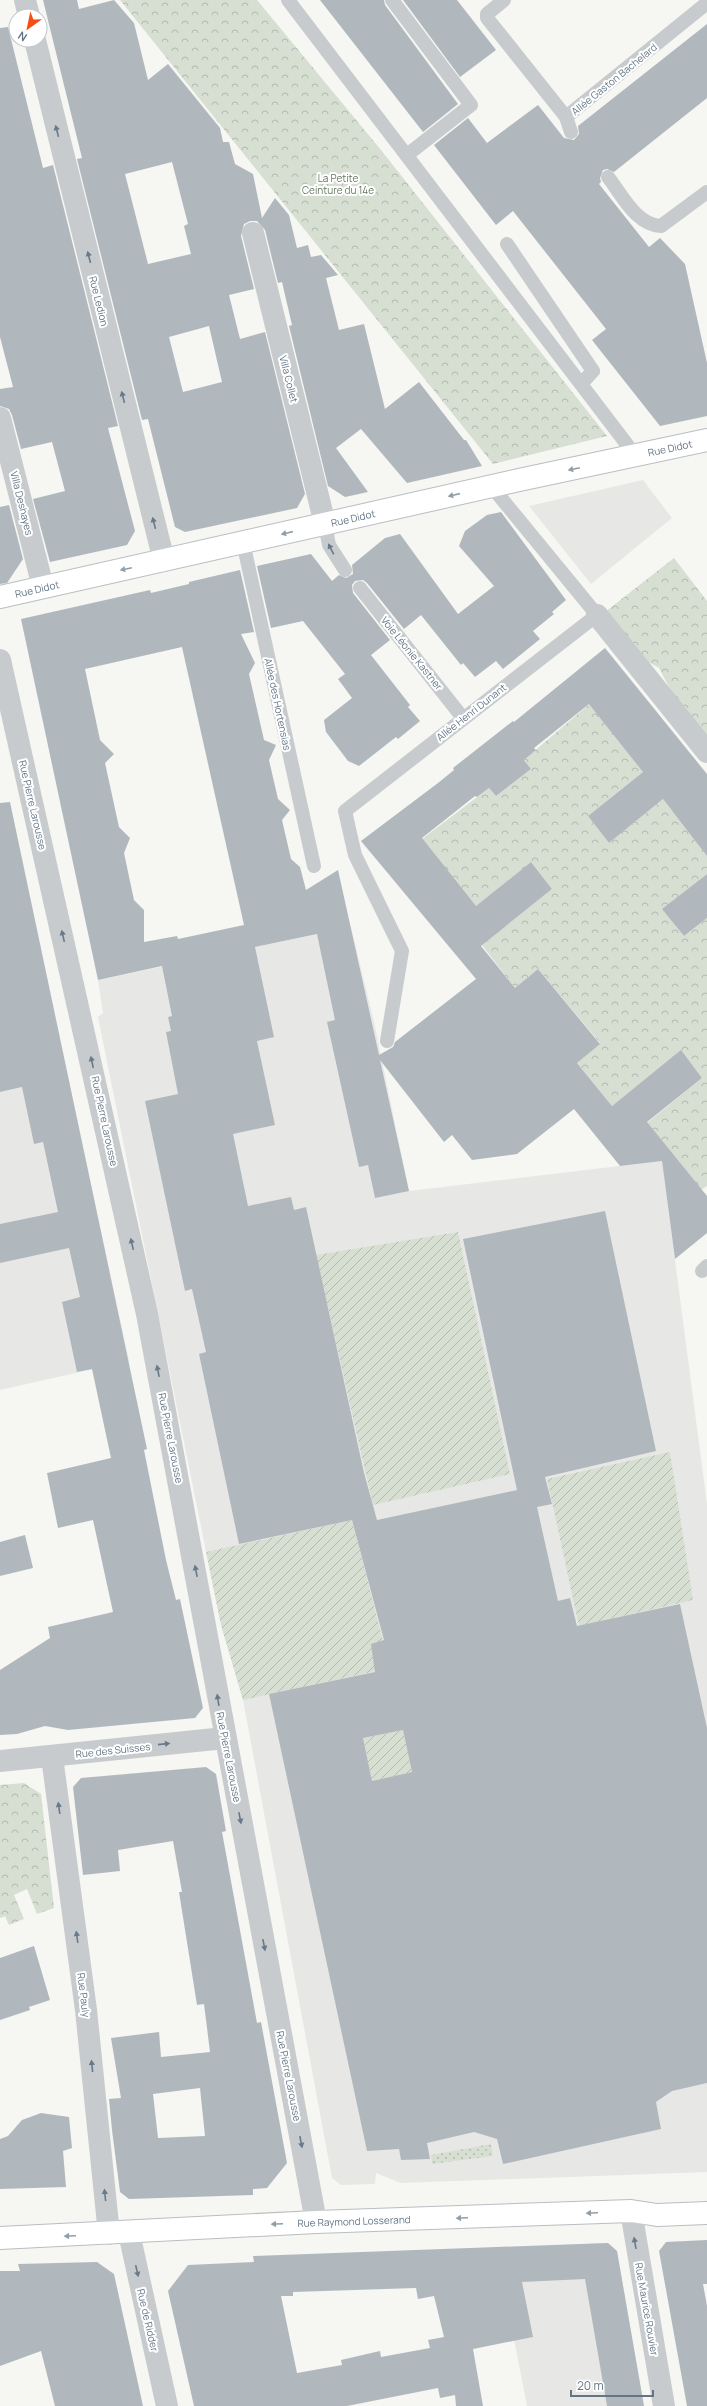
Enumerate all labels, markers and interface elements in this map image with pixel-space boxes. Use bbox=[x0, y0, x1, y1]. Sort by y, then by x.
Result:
north arrow bbox=[8, 8, 48, 48]
text: N bbox=[15, 28, 30, 45]
street label: Allée Gaston Bachelard bbox=[568, 40, 660, 118]
one-way arrow bbox=[54, 125, 60, 137]
park label: La Petite Ceinture du 14e bbox=[302, 171, 374, 197]
one-way arrow bbox=[85, 251, 91, 264]
street label: Rue Ledion bbox=[86, 274, 112, 328]
street label: Villa Collet bbox=[276, 354, 302, 404]
one-way arrow bbox=[120, 391, 126, 403]
street label: Rue Didot bbox=[647, 436, 693, 460]
one-way arrow bbox=[568, 466, 580, 472]
street label: Villa Deshayes bbox=[7, 469, 37, 537]
one-way arrow bbox=[447, 492, 460, 498]
street label: Rue Didot bbox=[330, 506, 376, 530]
one-way arrow bbox=[151, 517, 157, 530]
one-way arrow bbox=[280, 530, 293, 536]
one-way arrow bbox=[328, 543, 334, 554]
one-way arrow bbox=[120, 566, 132, 572]
street label: Rue Didot bbox=[14, 577, 60, 601]
street label: Voie Léonie Kastner bbox=[378, 613, 446, 693]
street label: Allée des Hortensias bbox=[261, 657, 295, 751]
street label: Allée Henri Dunant bbox=[433, 680, 509, 744]
street label: Rue Pierre Larousse bbox=[16, 759, 50, 851]
one-way arrow bbox=[59, 930, 65, 942]
one-way arrow bbox=[88, 1056, 94, 1069]
street label: Rue Pierre Larousse bbox=[89, 1075, 121, 1167]
one-way arrow bbox=[128, 1238, 134, 1250]
one-way arrow bbox=[155, 1365, 161, 1377]
street label: Rue Pierre Larousse bbox=[155, 1392, 187, 1484]
one-way arrow bbox=[193, 1565, 199, 1578]
one-way arrow bbox=[215, 1693, 221, 1706]
street label: Rue Pierre Larousse bbox=[213, 1711, 245, 1803]
street label: Rue des Suisses bbox=[75, 1739, 151, 1761]
one-way arrow bbox=[158, 1741, 170, 1748]
one-way arrow bbox=[56, 1802, 62, 1814]
one-way arrow bbox=[237, 1811, 243, 1824]
one-way arrow bbox=[73, 1931, 80, 1943]
one-way arrow bbox=[262, 1939, 268, 1951]
street label: Rue Pauly bbox=[74, 1972, 94, 2019]
street label: Rue Pierre Larousse bbox=[273, 2030, 305, 2122]
one-way arrow bbox=[89, 2060, 95, 2072]
one-way arrow bbox=[299, 2136, 305, 2148]
one-way arrow bbox=[102, 2189, 108, 2201]
one-way arrow bbox=[586, 2209, 598, 2216]
street label: Rue Raymond Losserand bbox=[297, 2212, 411, 2230]
one-way arrow bbox=[456, 2214, 468, 2221]
one-way arrow bbox=[271, 2221, 283, 2228]
one-way arrow bbox=[64, 2232, 76, 2239]
one-way arrow bbox=[632, 2237, 638, 2250]
street label: Rue Maurice Rouvier bbox=[632, 2261, 662, 2357]
one-way arrow bbox=[134, 2265, 140, 2277]
street label: Rue de Ridder bbox=[134, 2287, 162, 2353]
scale bar bbox=[571, 2372, 653, 2398]
text: 20 m bbox=[577, 2377, 604, 2394]

